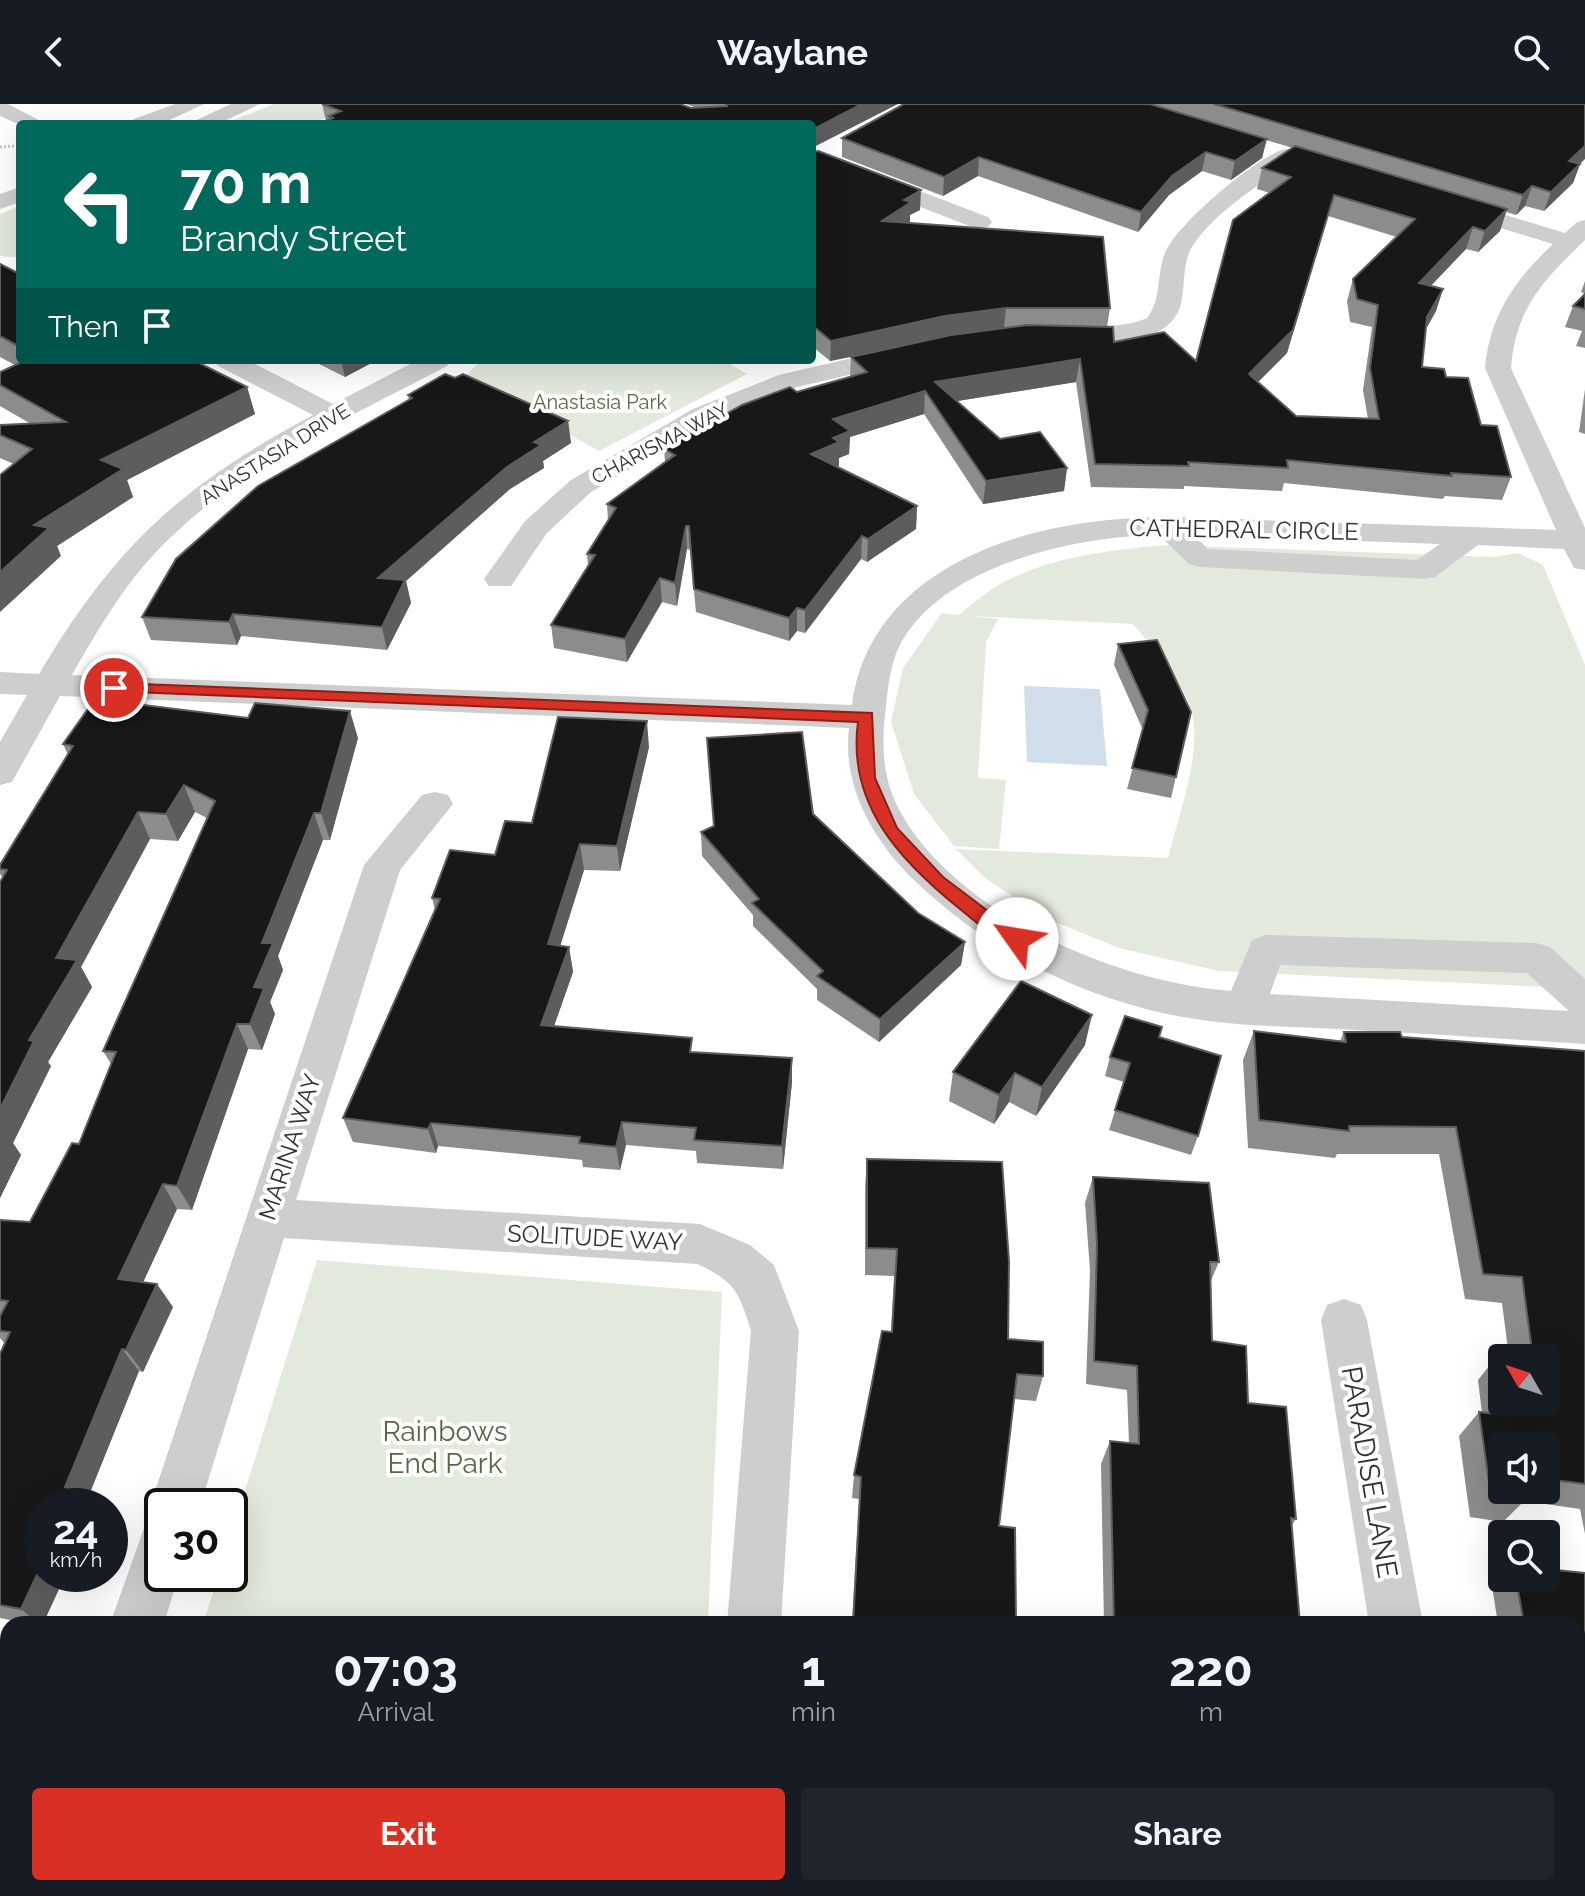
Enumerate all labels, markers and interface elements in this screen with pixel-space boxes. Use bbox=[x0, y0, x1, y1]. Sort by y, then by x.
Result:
icon: back bbox=[32, 30, 76, 74]
icon: search bbox=[1509, 30, 1553, 74]
text: Waylane bbox=[717, 31, 868, 73]
text: 70 m bbox=[180, 150, 311, 216]
icon: left bbox=[48, 152, 152, 256]
text: Brandy Street bbox=[180, 217, 407, 259]
icon: arrive bbox=[135, 304, 179, 348]
text: Then bbox=[48, 309, 119, 344]
park label: Anastasia Park bbox=[533, 390, 667, 414]
street label: CHARISMA WAY bbox=[587, 397, 733, 489]
street label: ANASTASIA DRIVE bbox=[196, 398, 354, 510]
street label: CATHEDRAL CIRCLE bbox=[1129, 513, 1359, 546]
pin bbox=[80, 654, 148, 722]
icon: arrive bbox=[92, 666, 136, 710]
position arrow bbox=[975, 897, 1059, 981]
street label: MARINA WAY bbox=[252, 1070, 327, 1224]
street label: SOLITUDE WAY bbox=[506, 1218, 684, 1257]
north arrow bbox=[1488, 1344, 1560, 1416]
map controls bbox=[1488, 1344, 1560, 1592]
street label: PARADISE LANE bbox=[1335, 1364, 1404, 1580]
park label: Rainbows End Park bbox=[382, 1415, 508, 1480]
button: sound bbox=[1488, 1432, 1560, 1504]
speed limit sign: 30 bbox=[144, 1488, 248, 1592]
text: 24 bbox=[53, 1506, 99, 1553]
button: search bbox=[1488, 1520, 1560, 1592]
text: km/h bbox=[50, 1548, 102, 1572]
text: 07:03 bbox=[333, 1641, 458, 1697]
text: 1 bbox=[802, 1641, 825, 1697]
text: 220 bbox=[1169, 1641, 1253, 1697]
text: Arrival bbox=[357, 1697, 434, 1727]
text: min bbox=[791, 1697, 836, 1727]
text: m bbox=[1199, 1697, 1223, 1727]
button: Exit bbox=[32, 1788, 785, 1880]
button: Share bbox=[801, 1788, 1554, 1880]

